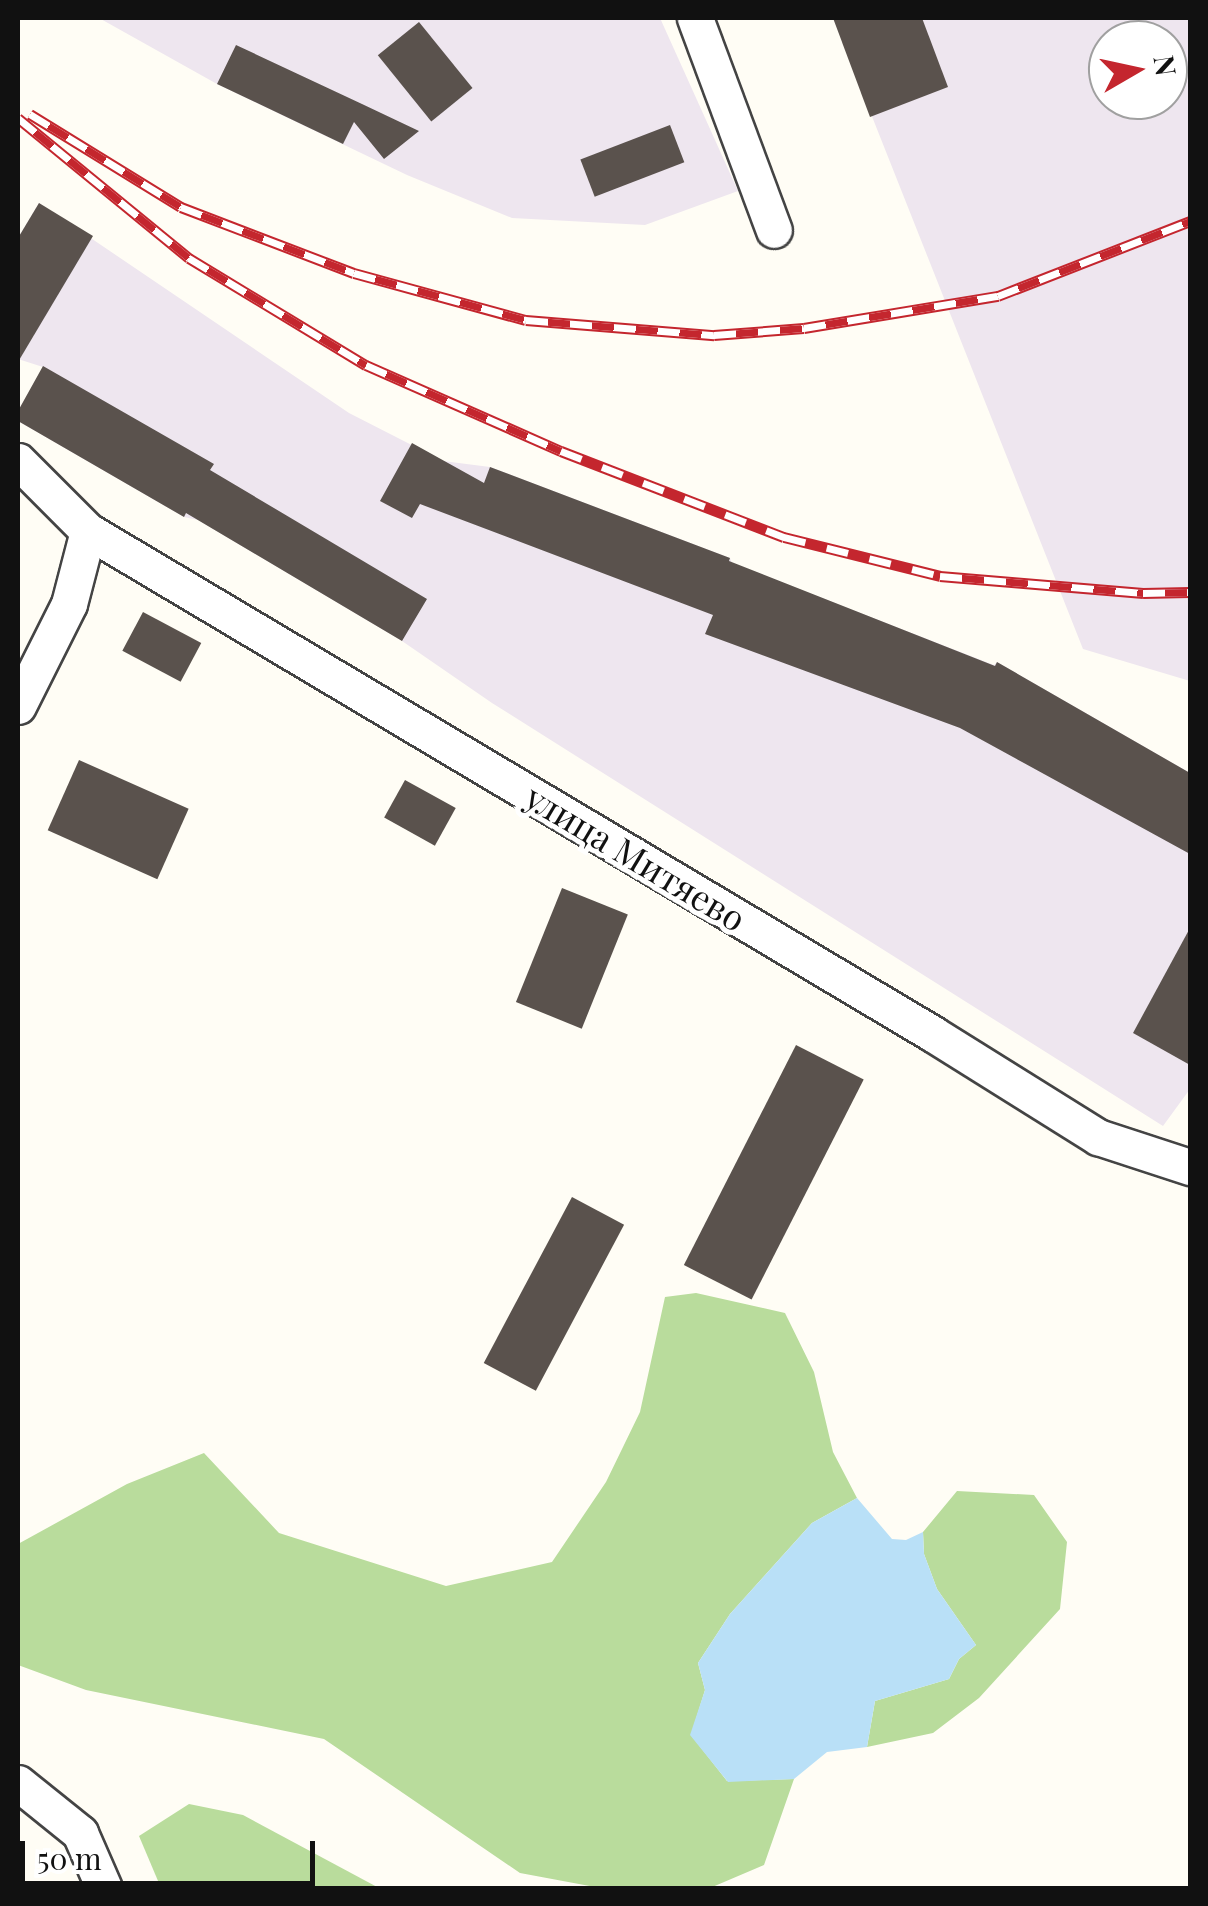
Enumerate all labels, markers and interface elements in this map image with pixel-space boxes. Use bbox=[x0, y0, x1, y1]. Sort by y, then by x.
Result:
north arrow bbox=[1088, 20, 1188, 120]
text: N bbox=[1146, 53, 1186, 78]
street label: улица Митяево bbox=[518, 775, 754, 939]
scale bar bbox=[25, 1821, 320, 1883]
text: 50 m bbox=[37, 1838, 102, 1878]

